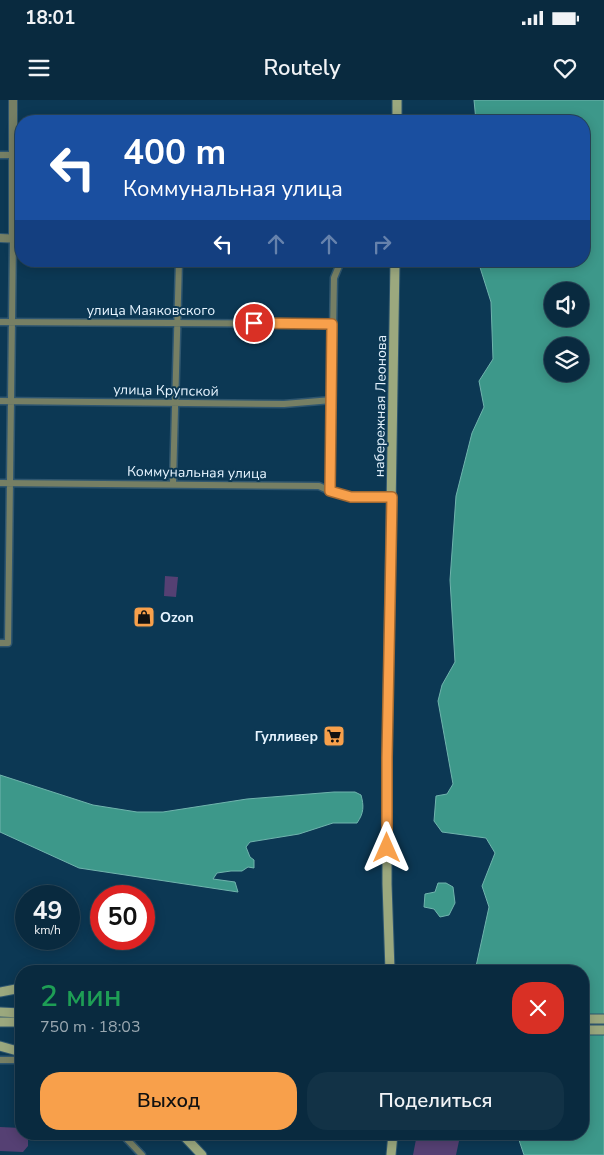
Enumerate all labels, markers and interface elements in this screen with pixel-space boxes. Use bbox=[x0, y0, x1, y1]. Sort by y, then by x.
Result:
text: 18:01 bbox=[25, 5, 75, 31]
text: Routely bbox=[263, 53, 341, 83]
icon: menu bbox=[25, 54, 53, 82]
icon: heart bbox=[551, 54, 579, 82]
text: 400 m bbox=[123, 129, 226, 176]
icon: left bbox=[40, 135, 105, 200]
text: Коммунальная улица bbox=[123, 174, 343, 204]
icon: left bbox=[209, 230, 237, 258]
icon: ahead bbox=[262, 230, 290, 258]
icon: ahead bbox=[315, 230, 343, 258]
icon: right bbox=[368, 230, 396, 258]
map controls bbox=[544, 282, 589, 382]
button: sound bbox=[544, 282, 589, 327]
street label: улица Маяковского bbox=[87, 301, 215, 320]
pin bbox=[233, 302, 275, 344]
icon: arrive bbox=[240, 309, 268, 337]
street label: набережная Леонова bbox=[370, 335, 391, 477]
button: layers bbox=[544, 337, 589, 382]
street label: улица Крупской bbox=[113, 380, 219, 401]
street label: Коммунальная улица bbox=[127, 462, 267, 483]
shop icon: Ozon bbox=[132, 605, 156, 629]
place label: Ozon bbox=[160, 608, 194, 627]
supermarket icon: Гулливер bbox=[322, 724, 346, 748]
place label: Гулливер bbox=[255, 727, 318, 746]
position arrow bbox=[360, 821, 412, 873]
speed limit sign: 50 bbox=[90, 885, 155, 950]
text: 49 bbox=[32, 894, 63, 928]
text: km/h bbox=[34, 922, 61, 938]
text: 2 мин bbox=[40, 976, 122, 1017]
button: close bbox=[512, 982, 564, 1034]
text: 750 m · 18:03 bbox=[40, 1016, 141, 1038]
button: Выход bbox=[40, 1072, 297, 1130]
button: Поделиться bbox=[307, 1072, 564, 1130]

